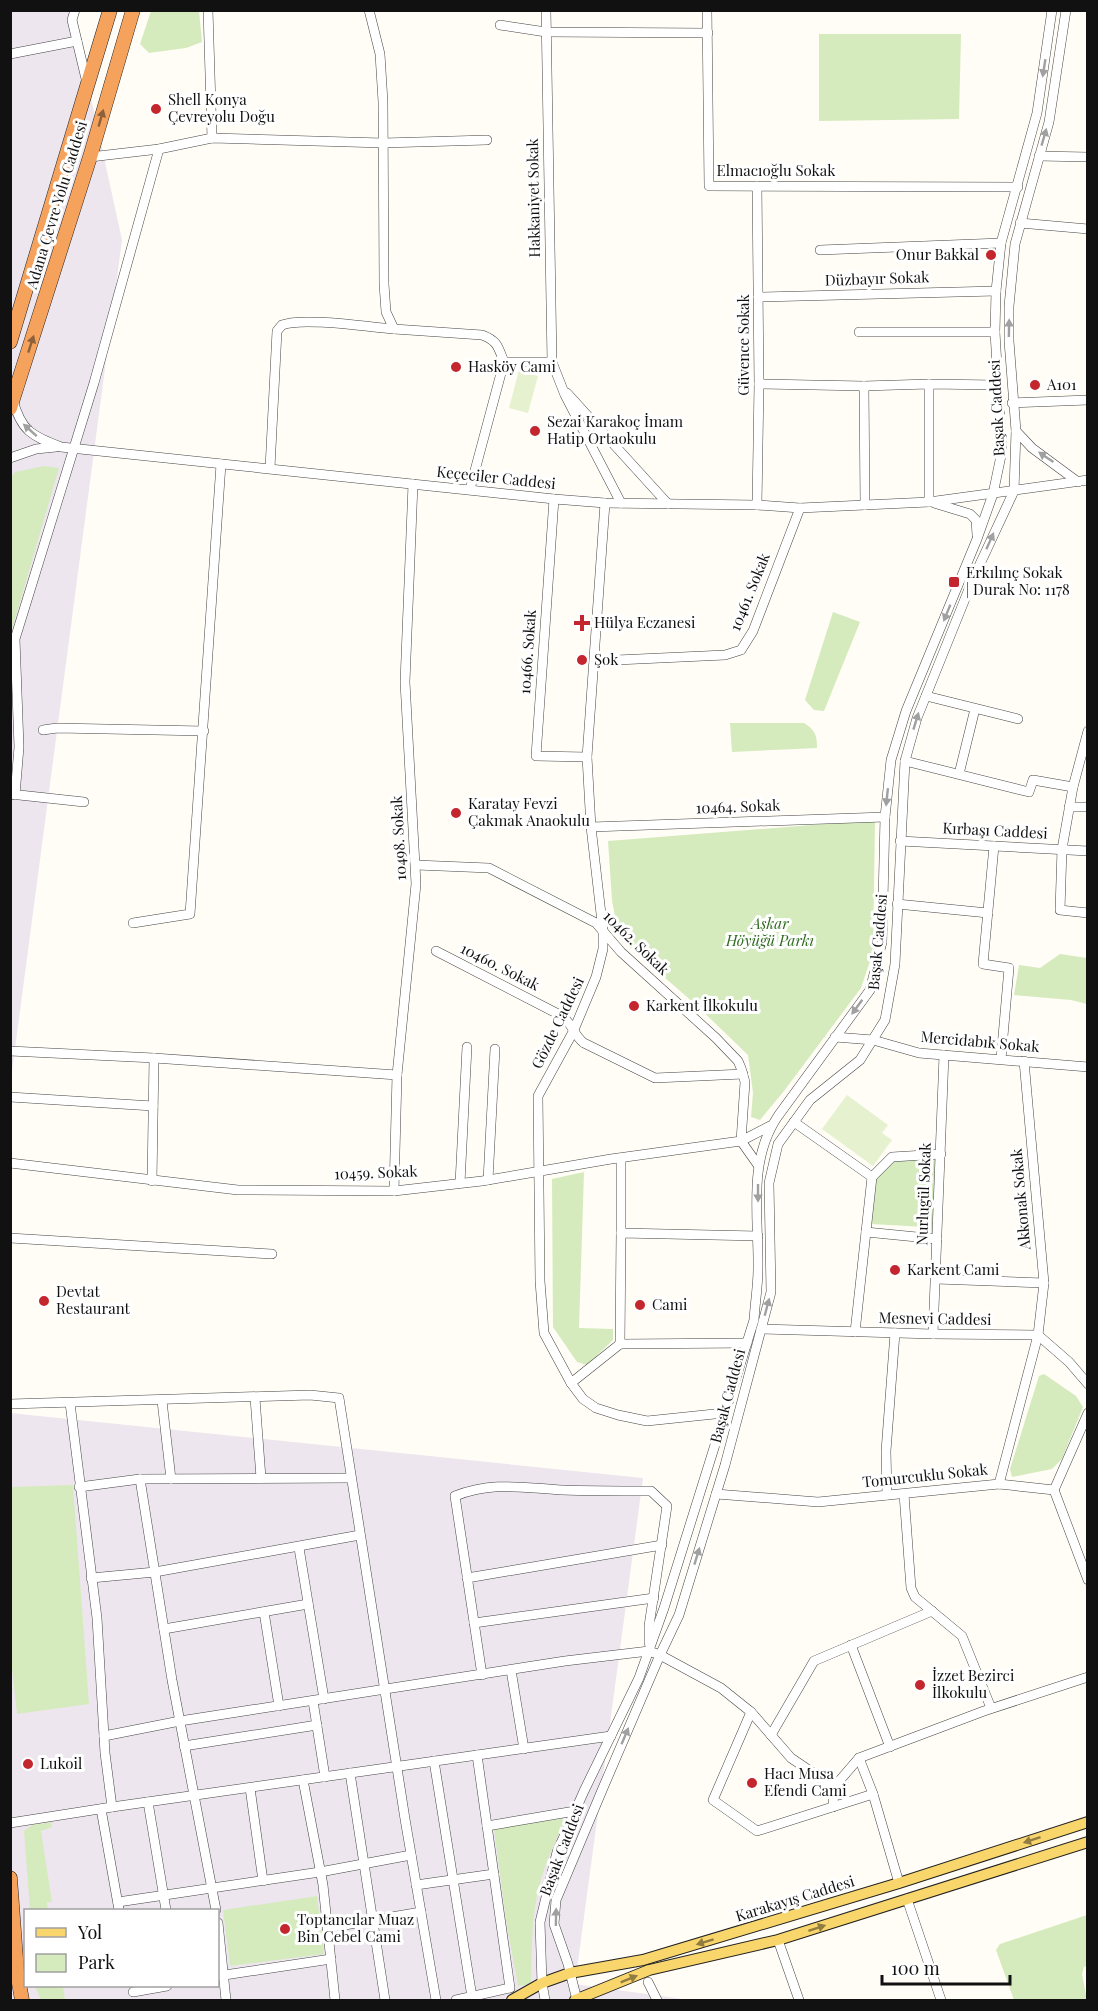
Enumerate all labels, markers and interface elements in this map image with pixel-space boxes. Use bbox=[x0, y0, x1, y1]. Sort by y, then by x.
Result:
one-way arrow bbox=[1039, 59, 1048, 78]
place label: Shell Konya Çevreyolu Doğu bbox=[168, 89, 275, 126]
marker: Shell Konya Çevreyolu Doğu bbox=[149, 102, 163, 116]
one-way arrow bbox=[97, 109, 107, 127]
street label: Adana Çevre Yolu Caddesi bbox=[21, 118, 91, 292]
one-way arrow bbox=[1040, 128, 1050, 146]
street label: Hakkaniyet Sokak bbox=[522, 137, 544, 258]
street label: Elmacıoğlu Sokak bbox=[717, 160, 836, 180]
place label: Onur Bakkal bbox=[896, 244, 979, 264]
marker: Onur Bakkal bbox=[984, 248, 998, 262]
street label: Düzbayır Sokak bbox=[824, 266, 930, 290]
street label: Güvence Sokak bbox=[733, 293, 753, 396]
one-way arrow bbox=[1004, 318, 1014, 337]
one-way arrow bbox=[27, 335, 36, 353]
place label: Hasköy Cami bbox=[468, 356, 556, 376]
street label: Başak Caddesi bbox=[983, 359, 1009, 457]
marker: Hasköy Cami bbox=[449, 360, 463, 374]
place label: A101 bbox=[1046, 374, 1077, 394]
marker: A101 bbox=[1028, 378, 1042, 392]
place label: Sezai Karakoç İmam Hatip Ortaokulu bbox=[547, 411, 684, 448]
one-way arrow bbox=[23, 424, 38, 437]
marker: Sezai Karakoç İmam Hatip Ortaokulu bbox=[528, 424, 542, 438]
one-way arrow bbox=[1038, 452, 1054, 463]
street label: Keçeciler Caddesi bbox=[436, 461, 557, 493]
one-way arrow bbox=[986, 533, 995, 550]
street label: 10461. Sokak bbox=[724, 549, 774, 634]
place label: Erkılınç Sokak | Durak No: 1178 bbox=[966, 562, 1070, 599]
marker: Erkılınç Sokak | Durak No: 1178 bbox=[947, 575, 961, 589]
one-way arrow bbox=[942, 604, 951, 622]
street label: 10466. Sokak bbox=[514, 608, 540, 695]
place label: Hülya Eczanesi bbox=[594, 612, 696, 632]
marker: Hülya Eczanesi bbox=[575, 616, 589, 630]
place label: Şok bbox=[594, 649, 619, 669]
marker: Şok bbox=[575, 653, 589, 667]
one-way arrow bbox=[912, 712, 921, 730]
one-way arrow bbox=[882, 788, 892, 807]
place label: Karatay Fevzi Çakmak Anaokulu bbox=[468, 793, 590, 830]
street label: 10498. Sokak bbox=[386, 794, 410, 881]
street label: 10464. Sokak bbox=[695, 795, 781, 817]
marker: Karatay Fevzi Çakmak Anaokulu bbox=[449, 806, 463, 820]
street label: Kırbaşı Caddesi bbox=[942, 817, 1049, 843]
street label: Başak Caddesi bbox=[863, 892, 891, 991]
street label: 10462. Sokak bbox=[599, 906, 675, 979]
park label: Aşkar Höyüğü Parkı bbox=[725, 913, 814, 950]
street label: 10460. Sokak bbox=[457, 938, 544, 995]
street label: Gözde Caddesi bbox=[526, 973, 588, 1072]
place label: Karkent İlkokulu bbox=[646, 995, 758, 1015]
marker: Karkent İlkokulu bbox=[627, 999, 641, 1013]
one-way arrow bbox=[851, 999, 863, 1015]
street label: Mercidabık Sokak bbox=[920, 1026, 1041, 1056]
street label: Nurlugül Sokak bbox=[911, 1141, 935, 1246]
street label: Akkonak Sokak bbox=[1006, 1147, 1034, 1252]
street label: 10459. Sokak bbox=[334, 1161, 419, 1183]
one-way arrow bbox=[753, 1184, 762, 1203]
place label: Karkent Cami bbox=[907, 1259, 1000, 1279]
marker: Karkent Cami bbox=[888, 1263, 902, 1277]
place label: Devtat Restaurant bbox=[56, 1281, 131, 1318]
marker: Devtat Restaurant bbox=[37, 1294, 51, 1308]
place label: Cami bbox=[652, 1294, 688, 1314]
marker: Cami bbox=[633, 1298, 647, 1312]
one-way arrow bbox=[763, 1298, 772, 1316]
street label: Mesnevi Caddesi bbox=[878, 1307, 992, 1329]
street label: Başak Caddesi bbox=[705, 1346, 749, 1445]
street label: Tomurcuklu Sokak bbox=[861, 1458, 989, 1492]
one-way arrow bbox=[693, 1546, 702, 1564]
place label: İzzet Bezirci İlkokulu bbox=[932, 1665, 1015, 1702]
marker: İzzet Bezirci İlkokulu bbox=[913, 1678, 927, 1692]
one-way arrow bbox=[620, 1727, 630, 1745]
place label: Lukoil bbox=[40, 1753, 82, 1773]
marker: Lukoil bbox=[21, 1757, 35, 1771]
place label: Hacı Musa Efendi Cami bbox=[764, 1763, 847, 1800]
marker: Hacı Musa Efendi Cami bbox=[745, 1776, 759, 1790]
street label: Başak Caddesi bbox=[534, 1800, 588, 1898]
one-way arrow bbox=[1023, 1836, 1041, 1846]
street label: Karakayış Caddesi bbox=[733, 1870, 857, 1926]
one-way arrow bbox=[551, 1908, 560, 1927]
legend bbox=[24, 1909, 219, 1987]
place label: Toptancılar Muaz Bin Cebel Cami bbox=[297, 1909, 414, 1946]
text: Yol bbox=[77, 1920, 102, 1944]
marker: Toptancılar Muaz Bin Cebel Cami bbox=[278, 1922, 292, 1936]
one-way arrow bbox=[808, 1923, 826, 1932]
one-way arrow bbox=[696, 1938, 714, 1947]
scale bar bbox=[882, 1948, 1010, 1986]
text: Park bbox=[78, 1950, 115, 1974]
text: 100 m bbox=[891, 1956, 940, 1980]
one-way arrow bbox=[621, 1974, 639, 1984]

